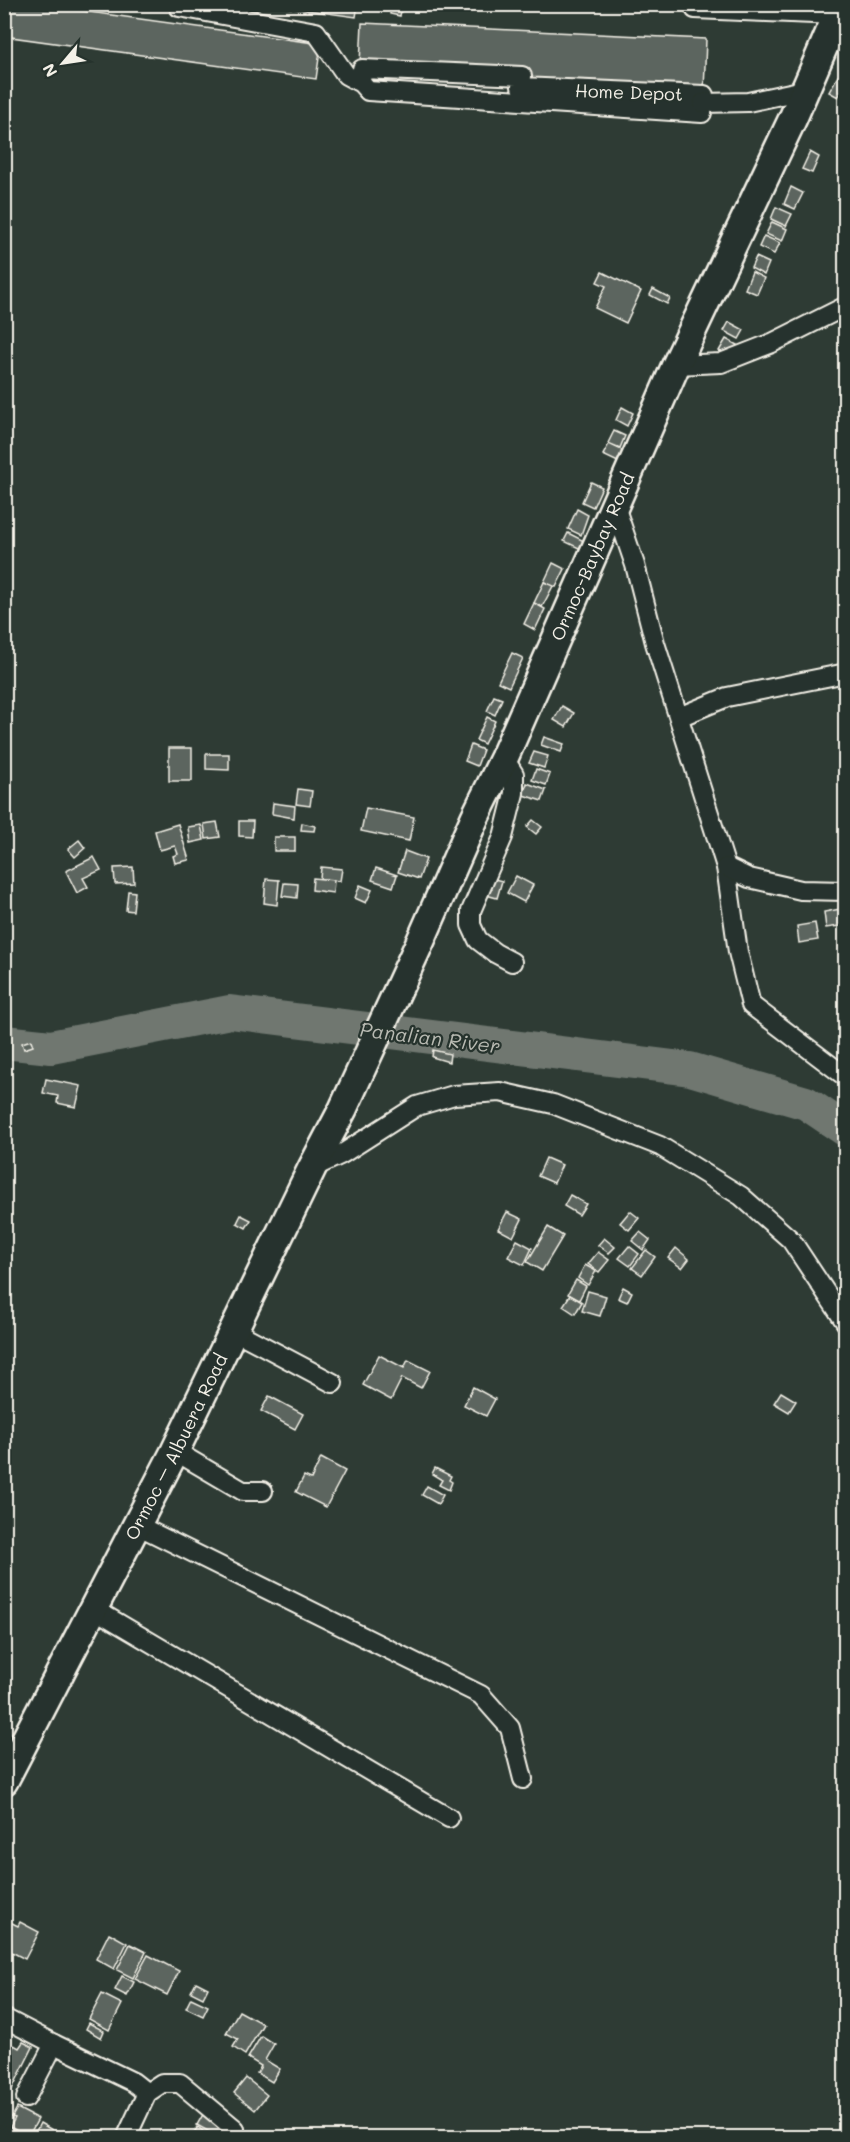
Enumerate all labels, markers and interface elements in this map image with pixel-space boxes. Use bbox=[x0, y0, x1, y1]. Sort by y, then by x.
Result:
north arrow bbox=[33, 33, 93, 93]
text: N bbox=[37, 60, 62, 81]
street label: Home Depot bbox=[575, 78, 683, 106]
street label: Ormoc-Baybay Road bbox=[545, 469, 640, 644]
water label: Panalian River bbox=[358, 1015, 502, 1059]
street label: Ormoc – Albuera Road bbox=[119, 1349, 232, 1544]

